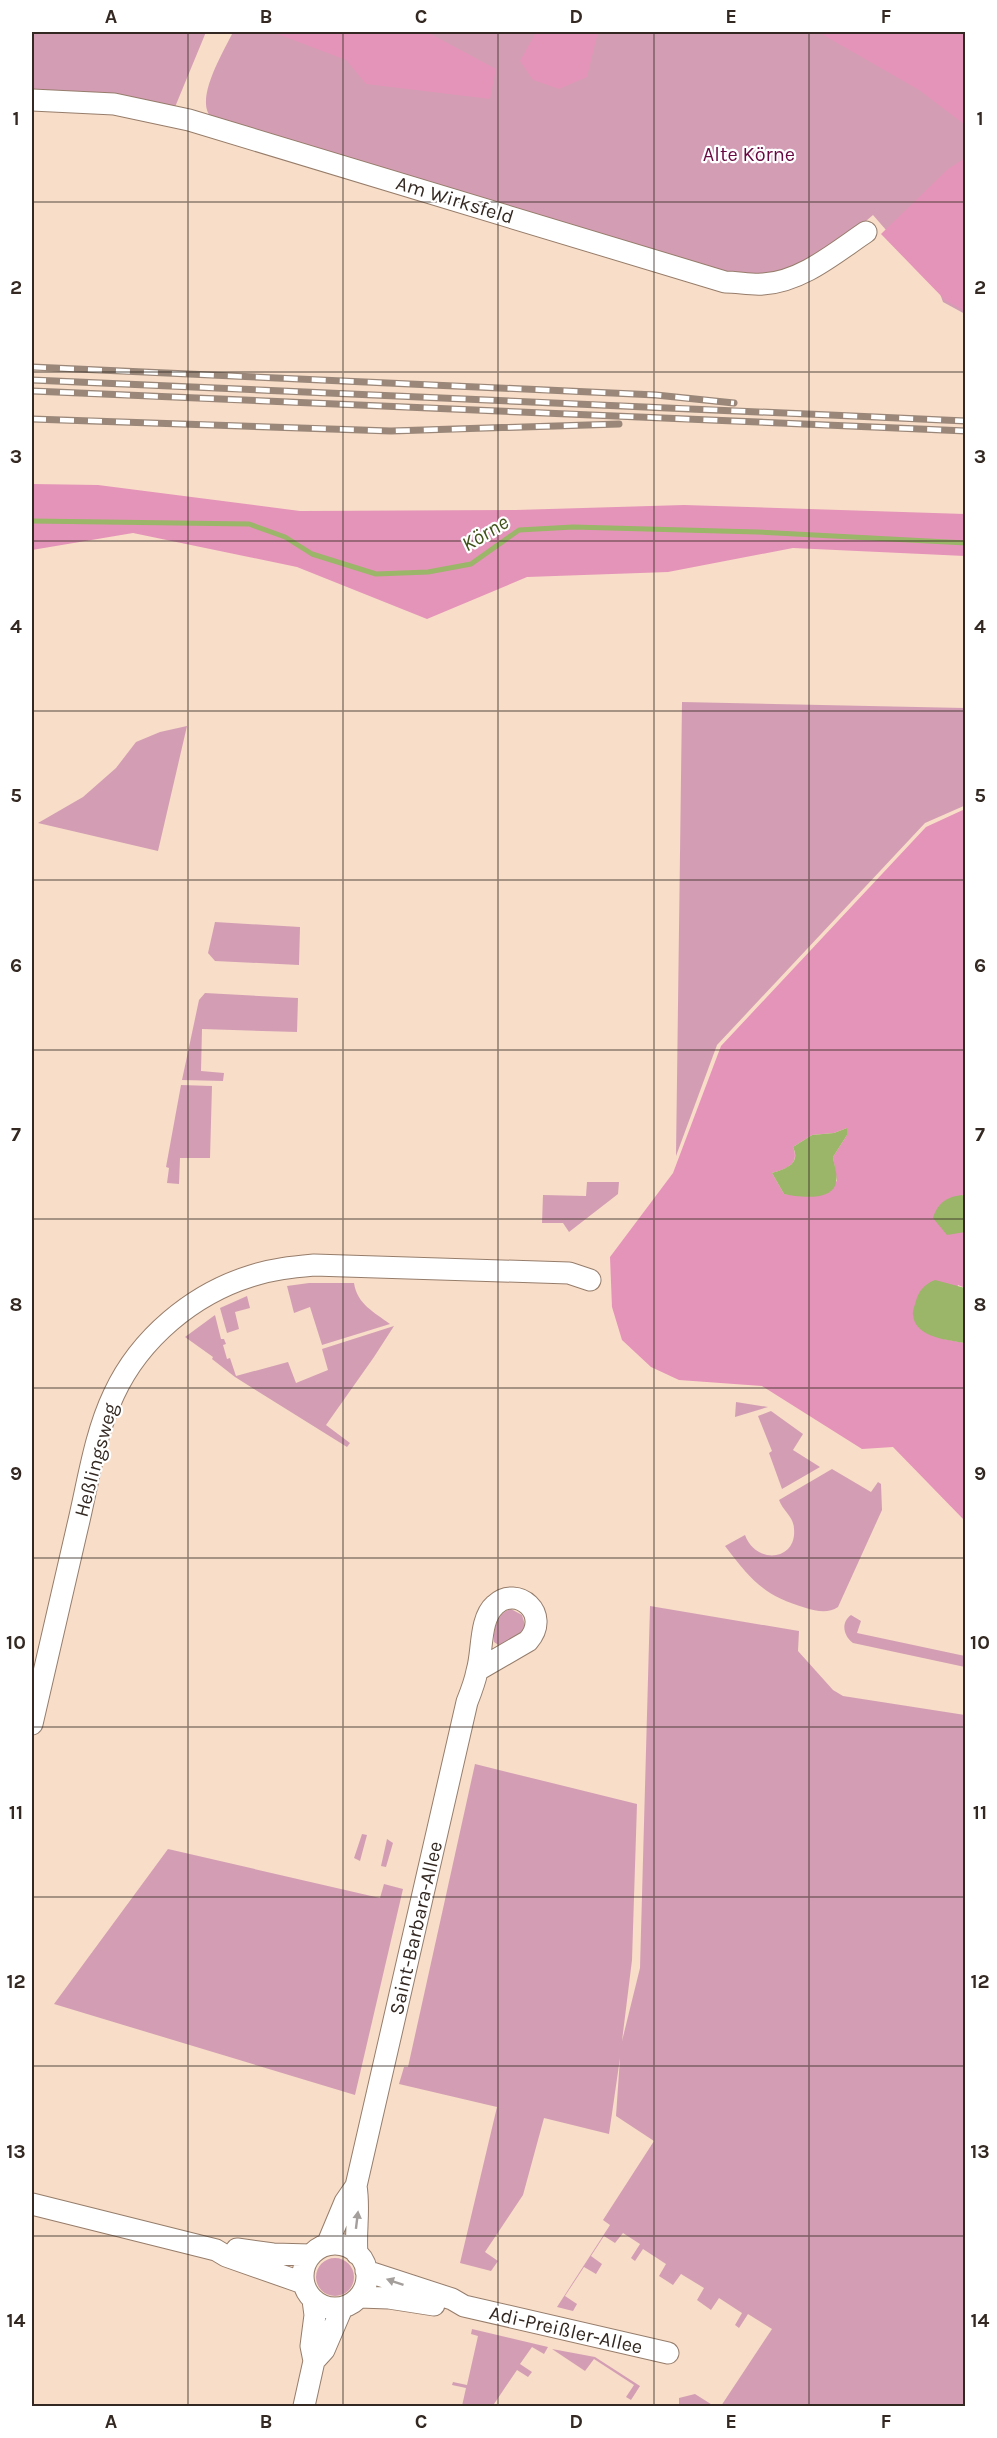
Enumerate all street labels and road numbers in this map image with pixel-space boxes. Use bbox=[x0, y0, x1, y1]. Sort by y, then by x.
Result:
street label: Am Wirksfeld bbox=[393, 171, 517, 229]
street label: Heßlingsweg bbox=[70, 1400, 122, 1520]
street label: Saint-Barbara-Allee bbox=[385, 1839, 447, 2017]
street label: Adi-Preißler-Allee bbox=[487, 2301, 645, 2359]

